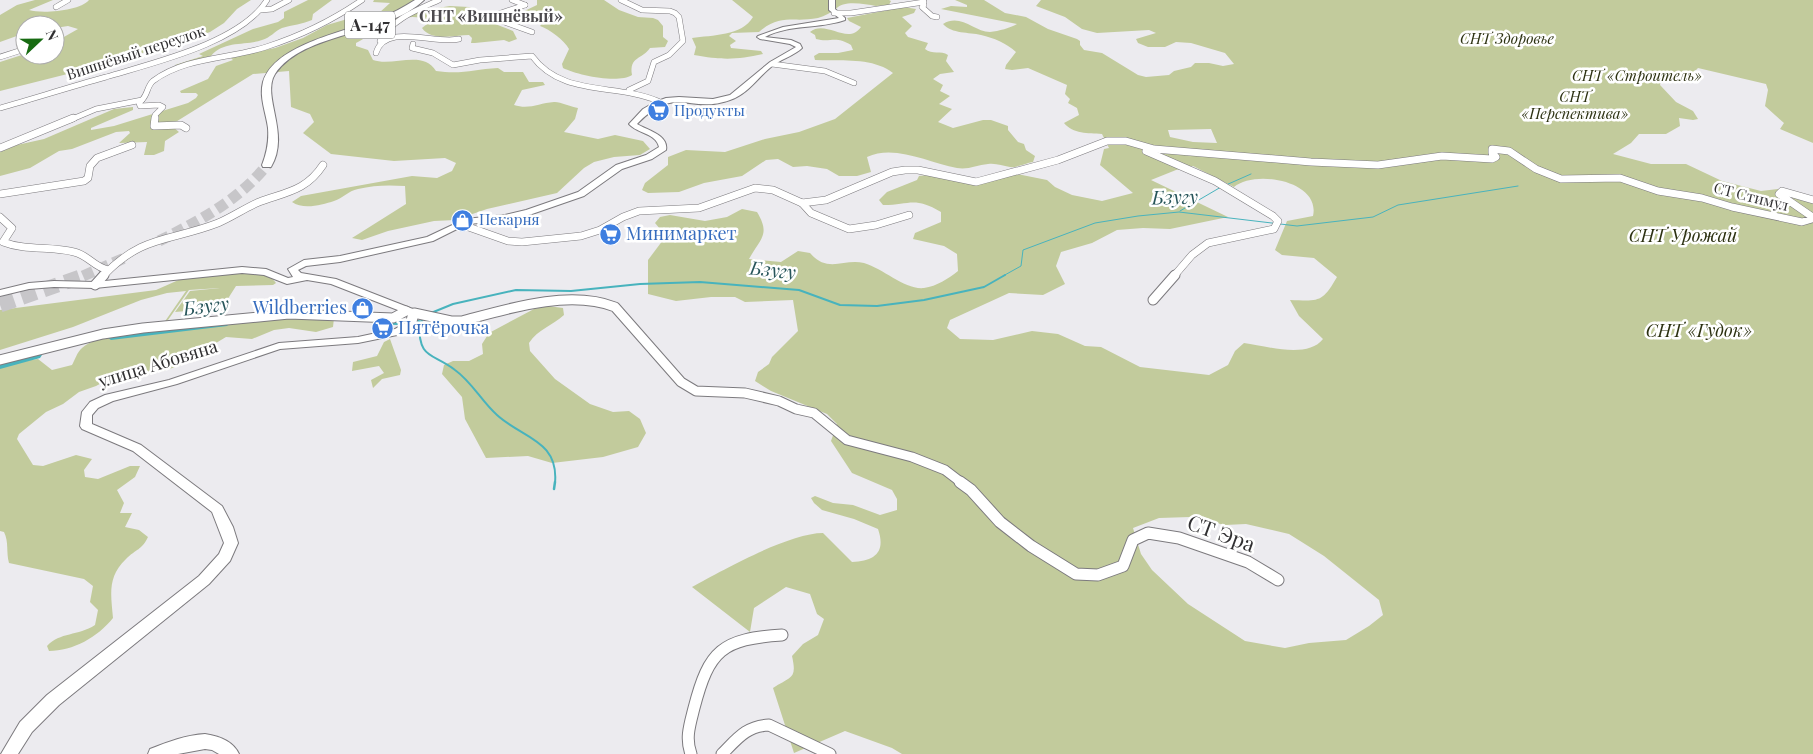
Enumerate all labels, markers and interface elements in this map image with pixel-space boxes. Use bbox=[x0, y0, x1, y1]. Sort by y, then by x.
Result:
district label: СНТ «Вишнёвый» bbox=[419, 5, 563, 26]
road number: А-147 bbox=[345, 12, 395, 38]
north arrow bbox=[15, 15, 65, 65]
street label: Вишнёвый переулок bbox=[64, 20, 208, 84]
text: N bbox=[42, 27, 63, 43]
park label: СНТ Здоровье bbox=[1460, 28, 1555, 48]
park label: СНТ «Строитель» bbox=[1572, 65, 1702, 85]
park label: СНТ «Перспектива» bbox=[1522, 86, 1629, 123]
supermarket icon: Продукты bbox=[646, 99, 670, 123]
place label: Продукты bbox=[674, 100, 745, 120]
street label: СТ Стимул bbox=[1712, 177, 1791, 215]
water label: Бзугу bbox=[1151, 183, 1198, 209]
shop icon: Пекарня bbox=[451, 208, 475, 232]
place label: Пекарня bbox=[479, 209, 540, 229]
place label: Минимаркет bbox=[626, 221, 737, 245]
supermarket icon: Минимаркет bbox=[598, 222, 622, 246]
park label: СНТ Урожай bbox=[1629, 223, 1738, 247]
water label: Бзугу bbox=[748, 254, 797, 284]
water label: Бзугу bbox=[180, 289, 230, 321]
place label: Wildberries bbox=[252, 295, 347, 319]
shop icon: Wildberries bbox=[351, 296, 375, 320]
place label: Пятёрочка bbox=[398, 315, 489, 339]
supermarket icon: Пятёрочка bbox=[370, 316, 394, 340]
park label: СНТ «Гудок» bbox=[1646, 318, 1752, 342]
street label: улица Абовяна bbox=[94, 333, 220, 393]
street label: СТ Эра bbox=[1184, 507, 1260, 557]

